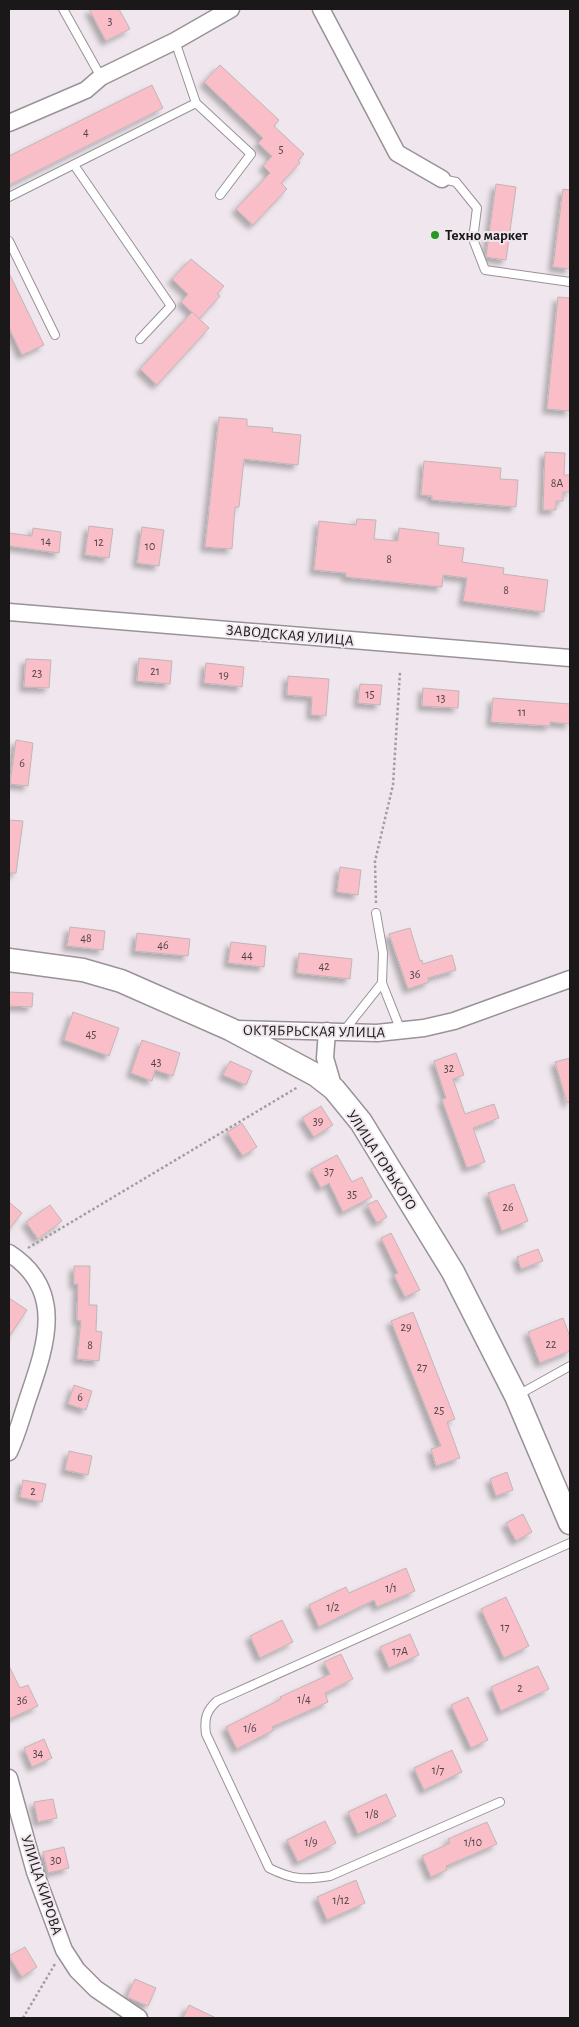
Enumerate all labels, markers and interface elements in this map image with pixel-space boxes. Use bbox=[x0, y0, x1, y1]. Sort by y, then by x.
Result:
house number: 3 bbox=[108, 15, 113, 27]
house number: 4 bbox=[83, 126, 89, 138]
house number: 5 bbox=[278, 143, 284, 155]
place label: Техно маркет bbox=[445, 228, 528, 243]
marker: Техно маркет bbox=[429, 229, 441, 241]
house number: 8А bbox=[551, 477, 563, 489]
house number: 14 bbox=[41, 535, 51, 547]
house number: 12 bbox=[94, 536, 104, 548]
house number: 10 bbox=[145, 540, 155, 552]
house number: 8 bbox=[386, 553, 392, 565]
house number: 8 bbox=[503, 584, 509, 596]
street label: ЗАВОДСКАЯ УЛИЦА bbox=[226, 622, 354, 649]
house number: 21 bbox=[150, 665, 160, 677]
house number: 23 bbox=[32, 667, 42, 679]
house number: 19 bbox=[219, 669, 229, 681]
house number: 15 bbox=[365, 688, 375, 700]
house number: 13 bbox=[436, 692, 446, 704]
house number: 11 bbox=[518, 706, 526, 718]
house number: 6 bbox=[19, 757, 25, 769]
house number: 48 bbox=[80, 932, 92, 944]
house number: 46 bbox=[157, 939, 169, 951]
house number: 44 bbox=[241, 949, 253, 961]
house number: 42 bbox=[318, 960, 330, 972]
house number: 36 bbox=[410, 968, 421, 980]
street label: ОКТЯБРЬСКАЯ УЛИЦА bbox=[243, 1023, 385, 1040]
house number: 45 bbox=[86, 1028, 96, 1040]
house number: 43 bbox=[151, 1056, 161, 1068]
house number: 32 bbox=[444, 1062, 455, 1074]
street label: УЛИЦА ГОРЬКОГО bbox=[344, 1108, 419, 1213]
house number: 39 bbox=[313, 1115, 324, 1127]
house number: 37 bbox=[324, 1165, 334, 1177]
house number: 35 bbox=[347, 1188, 357, 1200]
house number: 26 bbox=[502, 1201, 514, 1213]
house number: 29 bbox=[400, 1321, 412, 1333]
house number: 22 bbox=[546, 1338, 557, 1350]
house number: 8 bbox=[87, 1339, 93, 1351]
house number: 27 bbox=[417, 1361, 427, 1373]
house number: 6 bbox=[77, 1391, 83, 1403]
house number: 25 bbox=[434, 1404, 444, 1416]
house number: 2 bbox=[30, 1485, 36, 1497]
house number: 1/1 bbox=[385, 1582, 397, 1594]
house number: 1/2 bbox=[326, 1601, 340, 1613]
house number: 17 bbox=[500, 1621, 510, 1633]
house number: 17А bbox=[392, 1645, 408, 1657]
house number: 2 bbox=[517, 1682, 523, 1694]
house number: 1/4 bbox=[297, 1693, 311, 1705]
house number: 36 bbox=[17, 1694, 28, 1706]
house number: 1/6 bbox=[243, 1722, 257, 1734]
house number: 34 bbox=[33, 1747, 44, 1759]
house number: 1/7 bbox=[432, 1764, 444, 1776]
house number: 1/8 bbox=[365, 1808, 379, 1820]
street label: УЛИЦА КИРОВА bbox=[18, 1833, 65, 1937]
house number: 1/9 bbox=[304, 1836, 318, 1848]
house number: 1/10 bbox=[464, 1836, 482, 1848]
house number: 30 bbox=[50, 1854, 62, 1866]
house number: 1/12 bbox=[332, 1894, 350, 1906]

